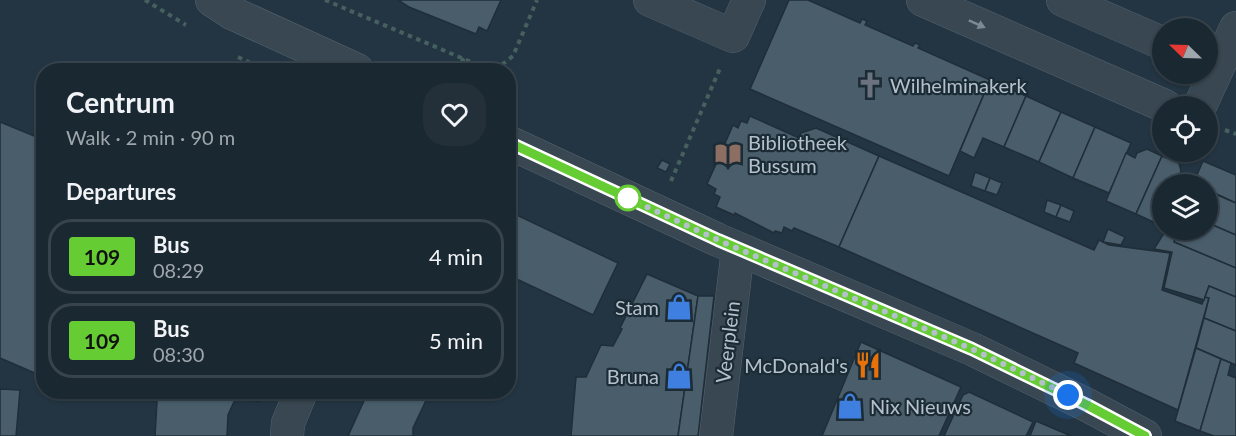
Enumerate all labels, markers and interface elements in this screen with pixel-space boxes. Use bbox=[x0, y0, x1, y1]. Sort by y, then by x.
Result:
north arrow bbox=[1152, 18, 1218, 84]
map controls bbox=[1152, 18, 1218, 240]
one-way arrow bbox=[968, 19, 985, 28]
church icon: Wilhelminakerk bbox=[855, 70, 885, 100]
place label: Wilhelminakerk bbox=[890, 73, 1027, 97]
button: heart bbox=[423, 83, 486, 146]
text: Centrum bbox=[66, 85, 175, 119]
button: locate bbox=[1152, 96, 1218, 162]
text: Walk · 2 min · 90 m bbox=[66, 125, 235, 149]
place label: Bibliotheek Bussum bbox=[748, 130, 848, 177]
library icon: Bibliotheek Bussum bbox=[713, 139, 743, 169]
button: layers bbox=[1152, 174, 1218, 240]
text: Departures bbox=[66, 178, 176, 205]
unlabelled marker bbox=[615, 185, 641, 211]
text: Bus bbox=[153, 231, 189, 258]
text: 4 min bbox=[429, 243, 483, 270]
text: 109 bbox=[84, 244, 120, 269]
text: 08:29 bbox=[153, 258, 204, 282]
shop icon: Stam bbox=[664, 292, 694, 322]
place label: Stam bbox=[615, 295, 659, 319]
street label: Veerplein bbox=[710, 299, 744, 385]
text: Bus bbox=[153, 315, 189, 342]
text: 5 min bbox=[429, 327, 483, 354]
text: 109 bbox=[84, 328, 120, 353]
text: 08:30 bbox=[153, 342, 204, 366]
restaurant icon: McDonald's bbox=[853, 350, 883, 380]
place label: McDonald's bbox=[744, 353, 848, 377]
shop icon: Bruna bbox=[664, 361, 694, 391]
place label: Bruna bbox=[607, 364, 659, 388]
your location bbox=[1053, 380, 1083, 410]
shop icon: Nix Nieuws bbox=[835, 391, 865, 421]
place label: Nix Nieuws bbox=[870, 394, 971, 418]

